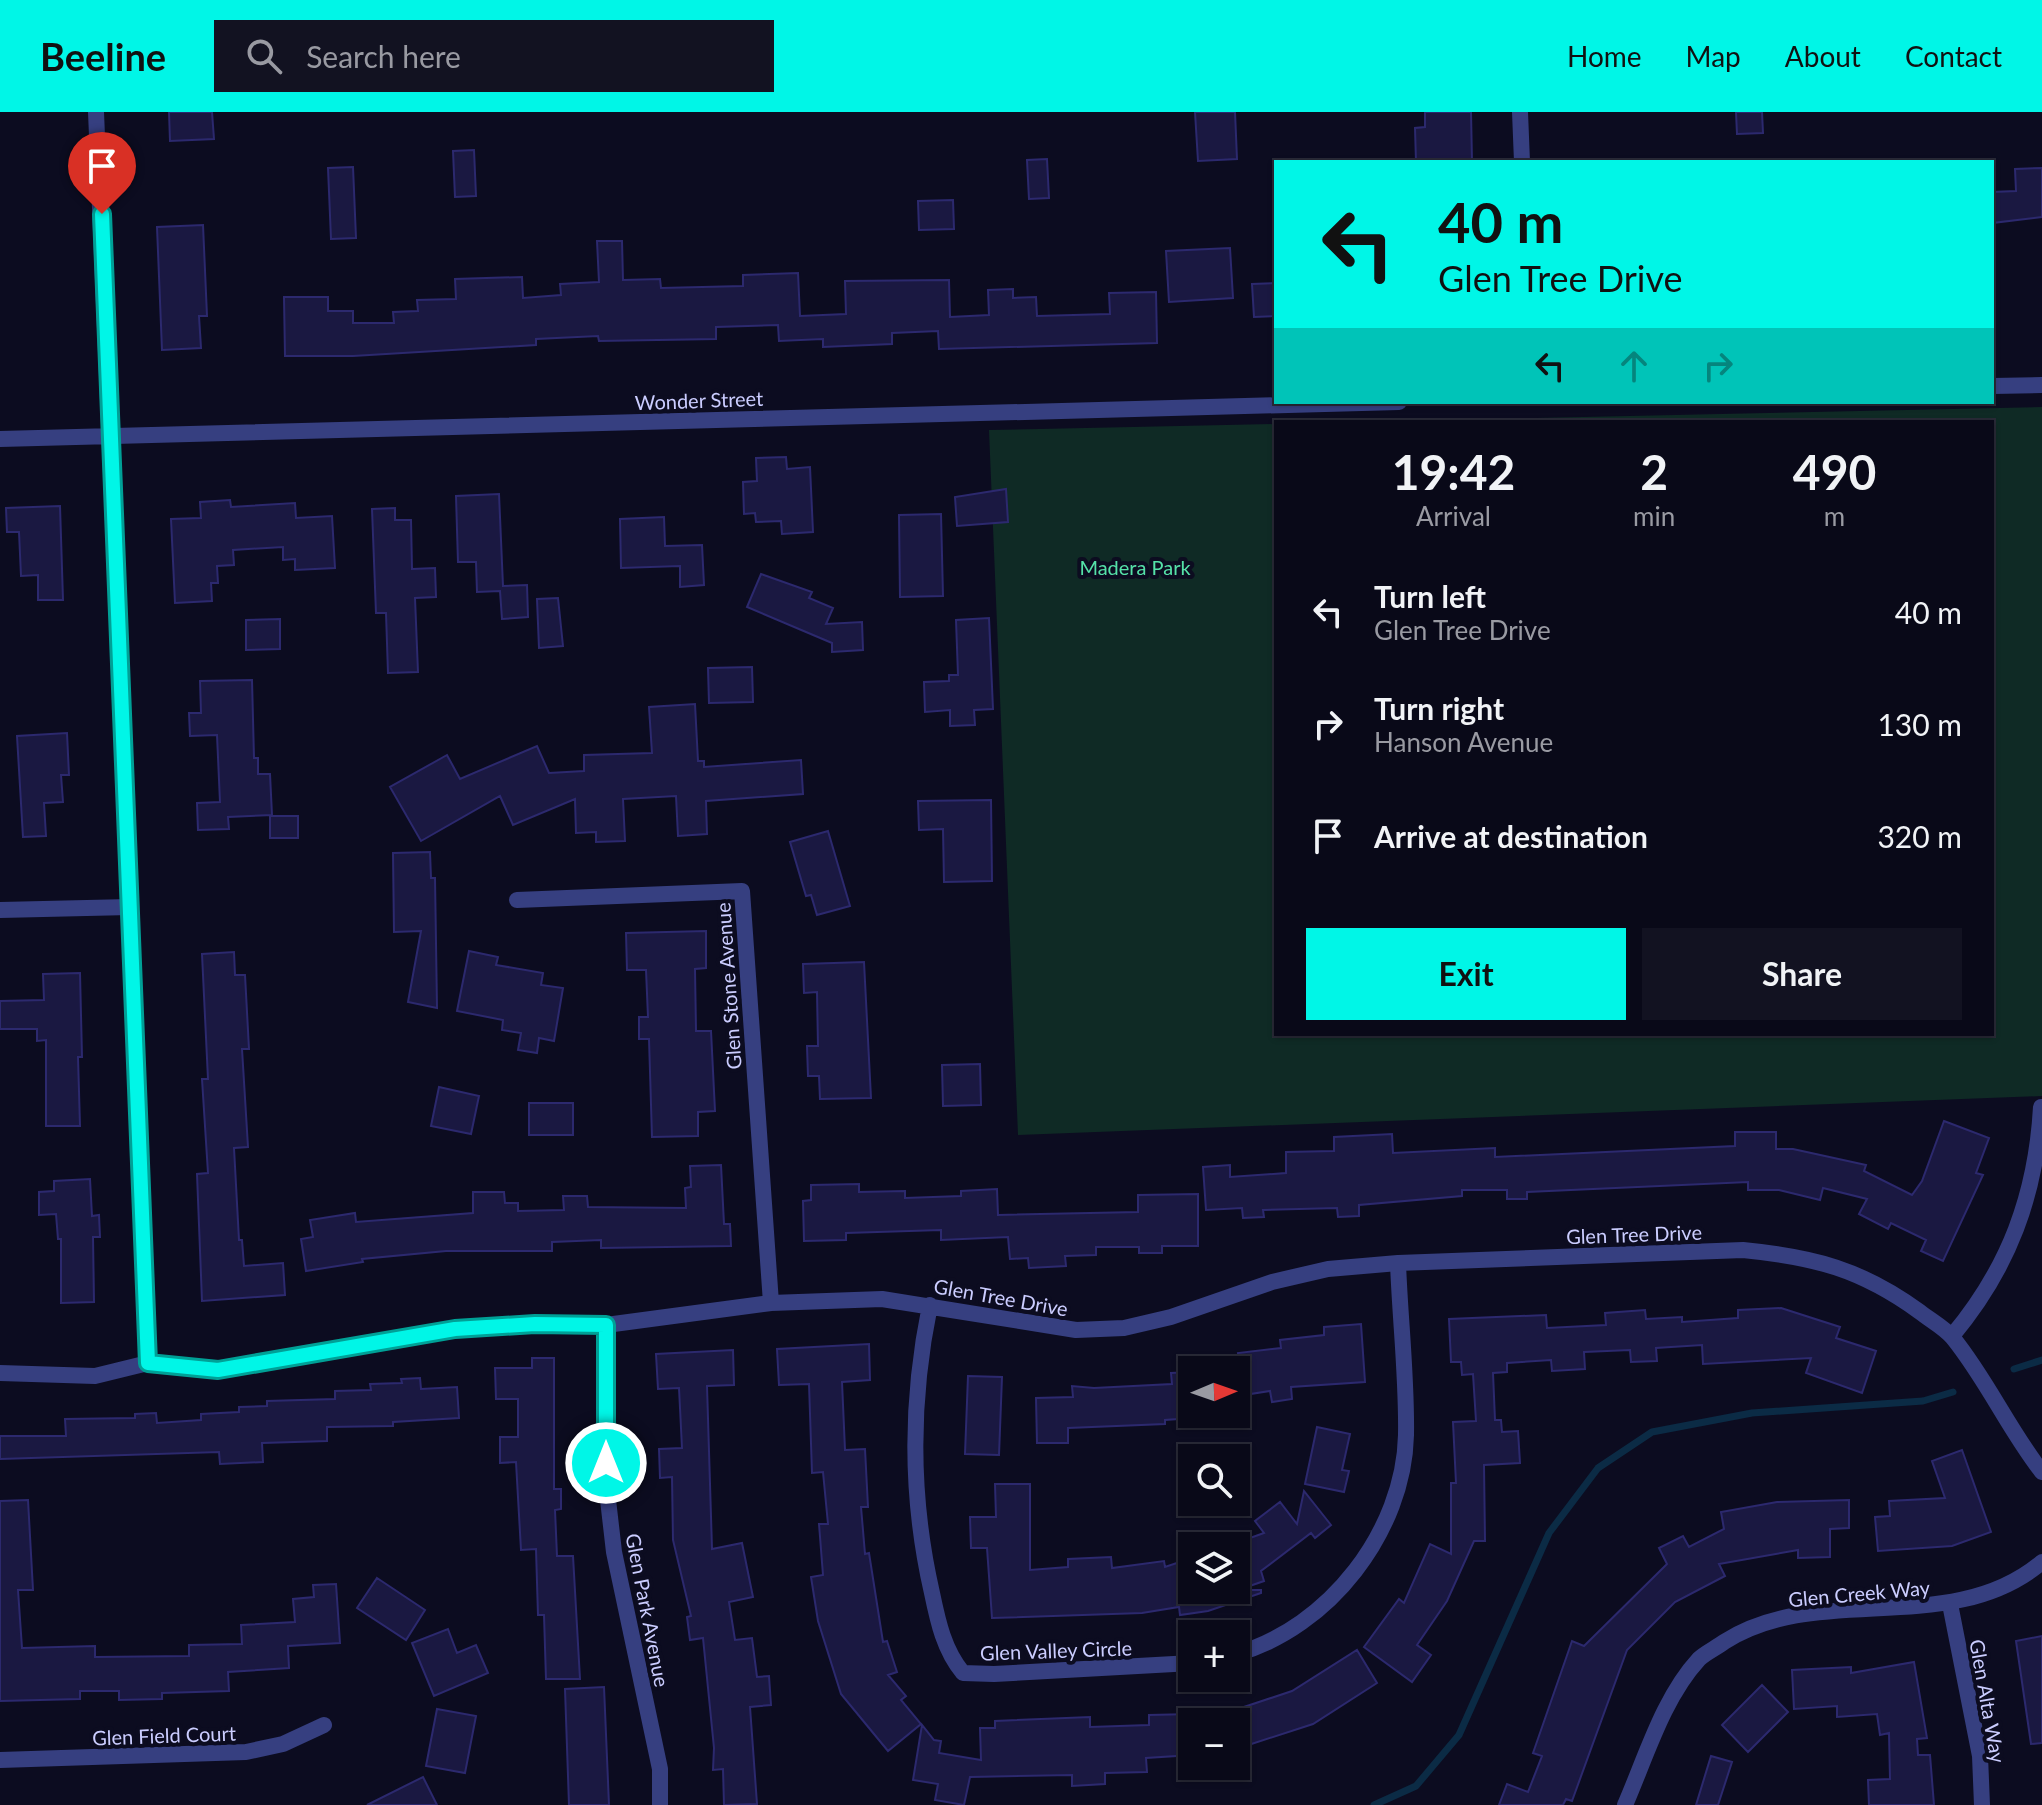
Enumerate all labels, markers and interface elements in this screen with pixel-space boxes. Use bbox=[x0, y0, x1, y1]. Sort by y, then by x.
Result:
search box bbox=[214, 20, 774, 92]
text: Beeline bbox=[40, 33, 166, 79]
icon: search bbox=[242, 34, 286, 78]
text: Search here bbox=[306, 38, 461, 74]
text: Home bbox=[1567, 39, 1642, 73]
text: Map bbox=[1686, 39, 1741, 73]
text: About bbox=[1785, 39, 1861, 73]
text: Contact bbox=[1905, 39, 2002, 73]
pin bbox=[68, 132, 136, 214]
icon: arrive bbox=[80, 144, 124, 188]
text: 40 m bbox=[1438, 188, 1563, 255]
icon: left bbox=[1306, 192, 1410, 296]
text: Glen Tree Drive bbox=[1438, 256, 1683, 300]
icon: left bbox=[1528, 344, 1572, 388]
icon: ahead bbox=[1612, 344, 1656, 388]
icon: right bbox=[1696, 344, 1740, 388]
street label: Wonder Street bbox=[634, 386, 764, 414]
text: 19:42 bbox=[1392, 443, 1515, 500]
text: 2 bbox=[1640, 443, 1668, 500]
text: 490 bbox=[1793, 443, 1876, 500]
text: Arrival bbox=[1416, 500, 1491, 532]
text: min bbox=[1633, 500, 1675, 532]
text: m bbox=[1824, 500, 1845, 532]
park label: Madera Park bbox=[1079, 555, 1191, 579]
text: Turn left bbox=[1374, 578, 1486, 614]
icon: left bbox=[1306, 590, 1350, 634]
text: 40 m bbox=[1895, 594, 1962, 630]
text: Glen Tree Drive bbox=[1374, 614, 1551, 646]
text: Turn right bbox=[1374, 690, 1504, 726]
icon: right bbox=[1306, 702, 1350, 746]
text: 130 m bbox=[1877, 706, 1962, 742]
text: Hanson Avenue bbox=[1374, 726, 1553, 758]
icon: arrive bbox=[1306, 814, 1350, 858]
text: Arrive at destination bbox=[1374, 818, 1648, 854]
text: 320 m bbox=[1877, 818, 1962, 854]
street label: Glen Stone Avenue bbox=[710, 902, 746, 1070]
button: Exit bbox=[1306, 928, 1626, 1020]
button: Share bbox=[1642, 928, 1962, 1020]
street label: Glen Tree Drive bbox=[1566, 1220, 1702, 1248]
street label: Glen Tree Drive bbox=[932, 1273, 1070, 1321]
north arrow bbox=[1178, 1356, 1250, 1428]
map controls bbox=[1178, 1356, 1250, 1780]
position arrow bbox=[564, 1421, 648, 1505]
button: search bbox=[1178, 1444, 1250, 1516]
street label: Glen Park Avenue bbox=[621, 1531, 675, 1689]
button: layers bbox=[1178, 1532, 1250, 1604]
street label: Glen Creek Way bbox=[1787, 1575, 1931, 1611]
button: + bbox=[1178, 1620, 1250, 1692]
street label: Glen Valley Circle bbox=[980, 1635, 1132, 1665]
street label: Glen Alta Way bbox=[1965, 1637, 2011, 1765]
button: − bbox=[1178, 1708, 1250, 1780]
street label: Glen Field Court bbox=[92, 1720, 236, 1750]

